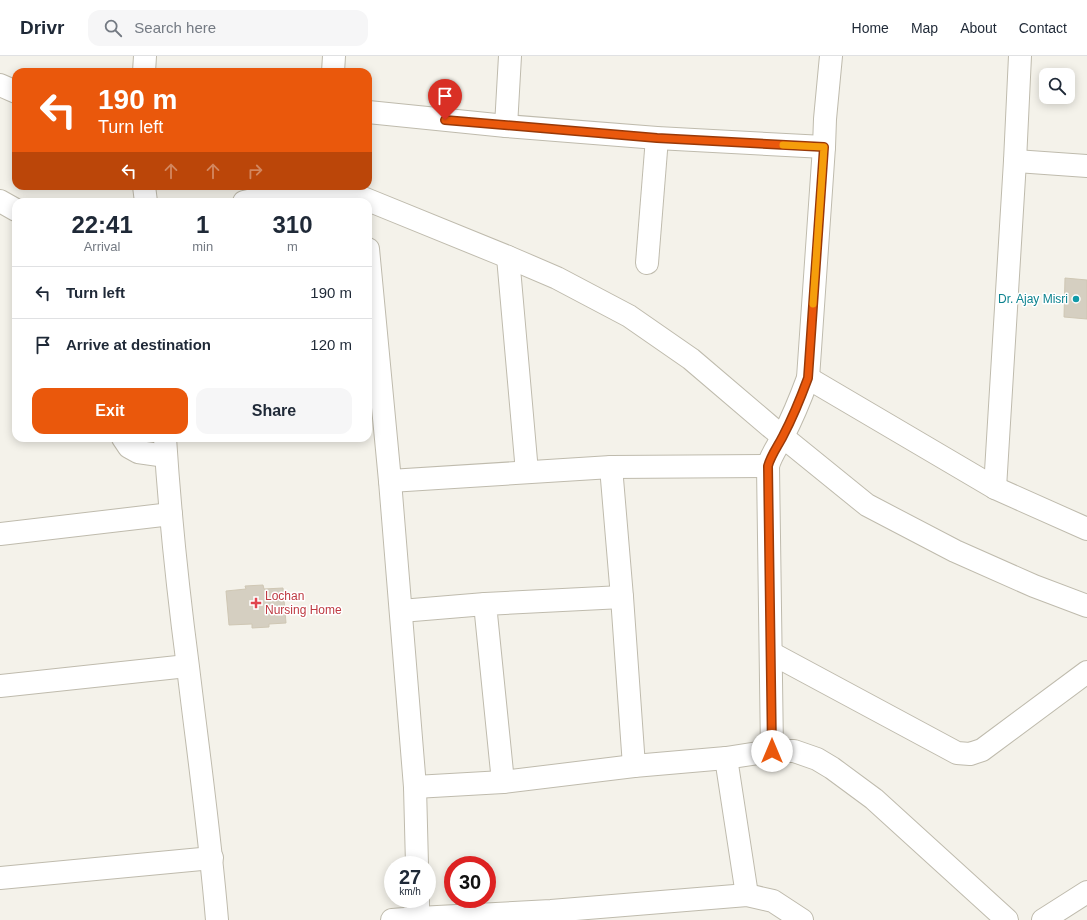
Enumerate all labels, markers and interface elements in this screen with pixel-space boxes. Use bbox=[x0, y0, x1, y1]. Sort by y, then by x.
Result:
search box bbox=[88, 10, 368, 46]
text: Drivr bbox=[20, 17, 64, 38]
icon: search bbox=[102, 17, 124, 39]
text: Search here bbox=[134, 19, 216, 36]
text: Home bbox=[852, 20, 889, 36]
text: Map bbox=[911, 20, 938, 36]
text: About bbox=[960, 20, 997, 36]
text: Contact bbox=[1019, 20, 1067, 36]
map controls bbox=[1039, 68, 1075, 104]
button: search bbox=[1039, 68, 1075, 104]
pin bbox=[428, 79, 462, 120]
icon: left bbox=[32, 84, 84, 136]
text: 190 m bbox=[98, 84, 177, 115]
icon: arrive bbox=[434, 85, 456, 107]
text: Turn left bbox=[98, 117, 163, 137]
icon: left bbox=[118, 160, 140, 182]
icon: ahead bbox=[160, 160, 182, 182]
icon: ahead bbox=[202, 160, 224, 182]
icon: right bbox=[244, 160, 266, 182]
text: 22:41 bbox=[71, 211, 133, 238]
text: 1 bbox=[196, 211, 209, 238]
text: 310 bbox=[273, 211, 313, 238]
text: Arrival bbox=[84, 239, 121, 254]
text: min bbox=[192, 239, 213, 254]
text: m bbox=[287, 239, 298, 254]
icon: left bbox=[32, 282, 54, 304]
text: Turn left bbox=[66, 284, 125, 301]
text: 190 m bbox=[310, 284, 352, 301]
place label: Dr. Ajay Misri bbox=[998, 292, 1068, 306]
marker: Dr. Ajay Misri bbox=[1071, 294, 1081, 304]
icon: arrive bbox=[32, 334, 54, 356]
text: Arrive at destination bbox=[66, 336, 211, 353]
text: 120 m bbox=[310, 336, 352, 353]
button: Exit bbox=[32, 388, 188, 434]
button: Share bbox=[196, 388, 352, 434]
place label: Lochan Nursing Home bbox=[265, 589, 342, 617]
marker: Lochan Nursing Home bbox=[250, 597, 262, 609]
position arrow bbox=[751, 730, 793, 772]
speed limit sign: 30 bbox=[444, 856, 496, 908]
text: 27 bbox=[399, 866, 421, 888]
text: km/h bbox=[399, 886, 421, 897]

